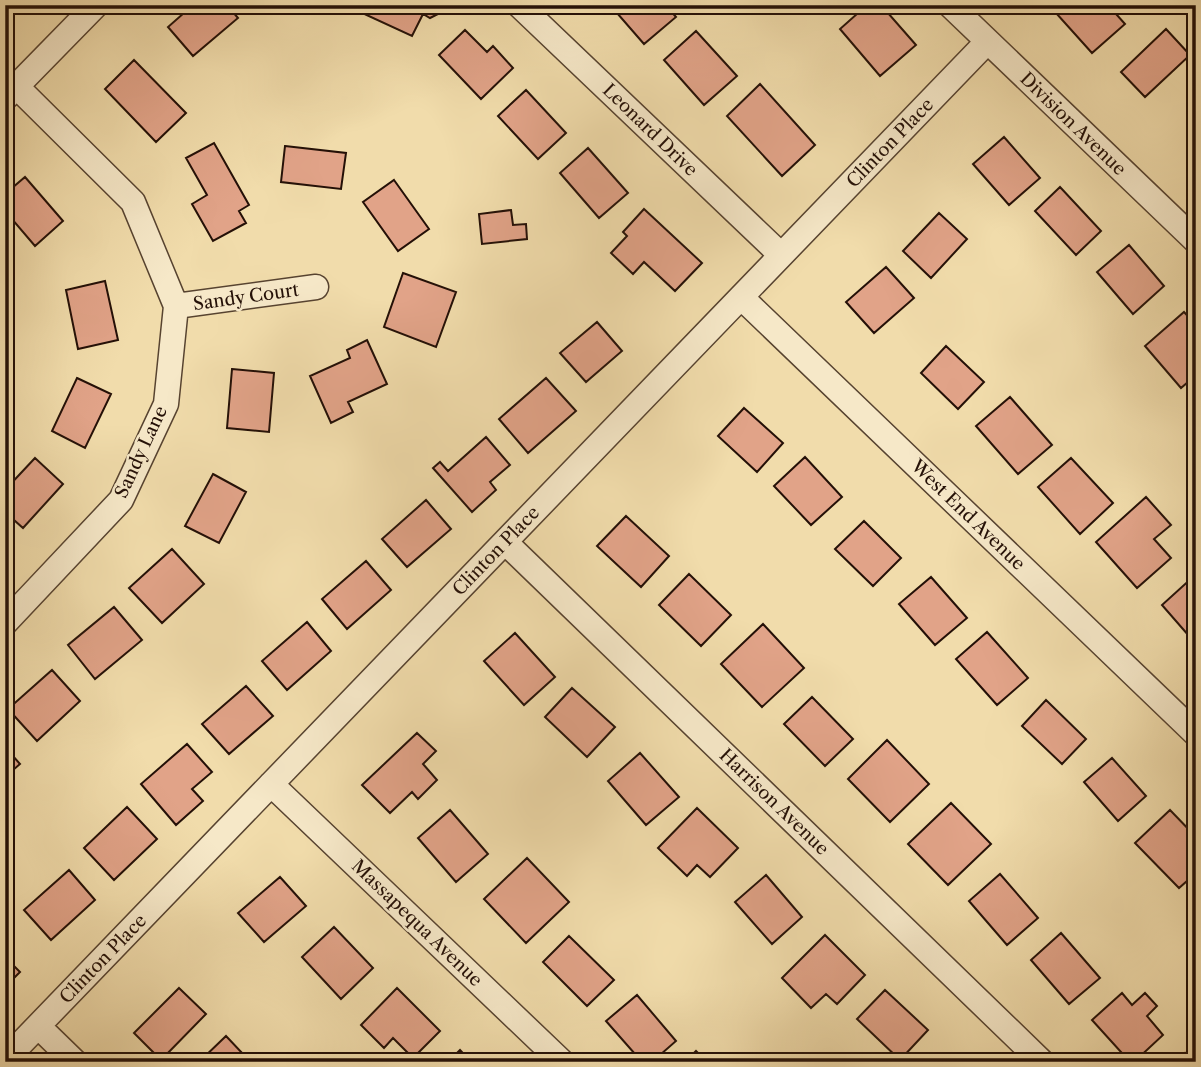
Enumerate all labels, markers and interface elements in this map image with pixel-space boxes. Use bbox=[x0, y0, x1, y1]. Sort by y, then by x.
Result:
street label: Division Avenue bbox=[1015, 68, 1131, 180]
street label: Leonard Drive bbox=[598, 79, 702, 181]
street label: Clinton Place bbox=[842, 94, 938, 192]
street label: Sandy Court bbox=[192, 279, 301, 315]
street label: Sandy Lane bbox=[110, 402, 172, 502]
street label: West End Avenue bbox=[906, 454, 1030, 575]
street label: Clinton Place bbox=[448, 502, 544, 600]
street label: Harrison Avenue bbox=[715, 744, 833, 860]
street label: Massapequa Avenue bbox=[347, 855, 487, 991]
street label: Clinton Place bbox=[55, 910, 151, 1008]

